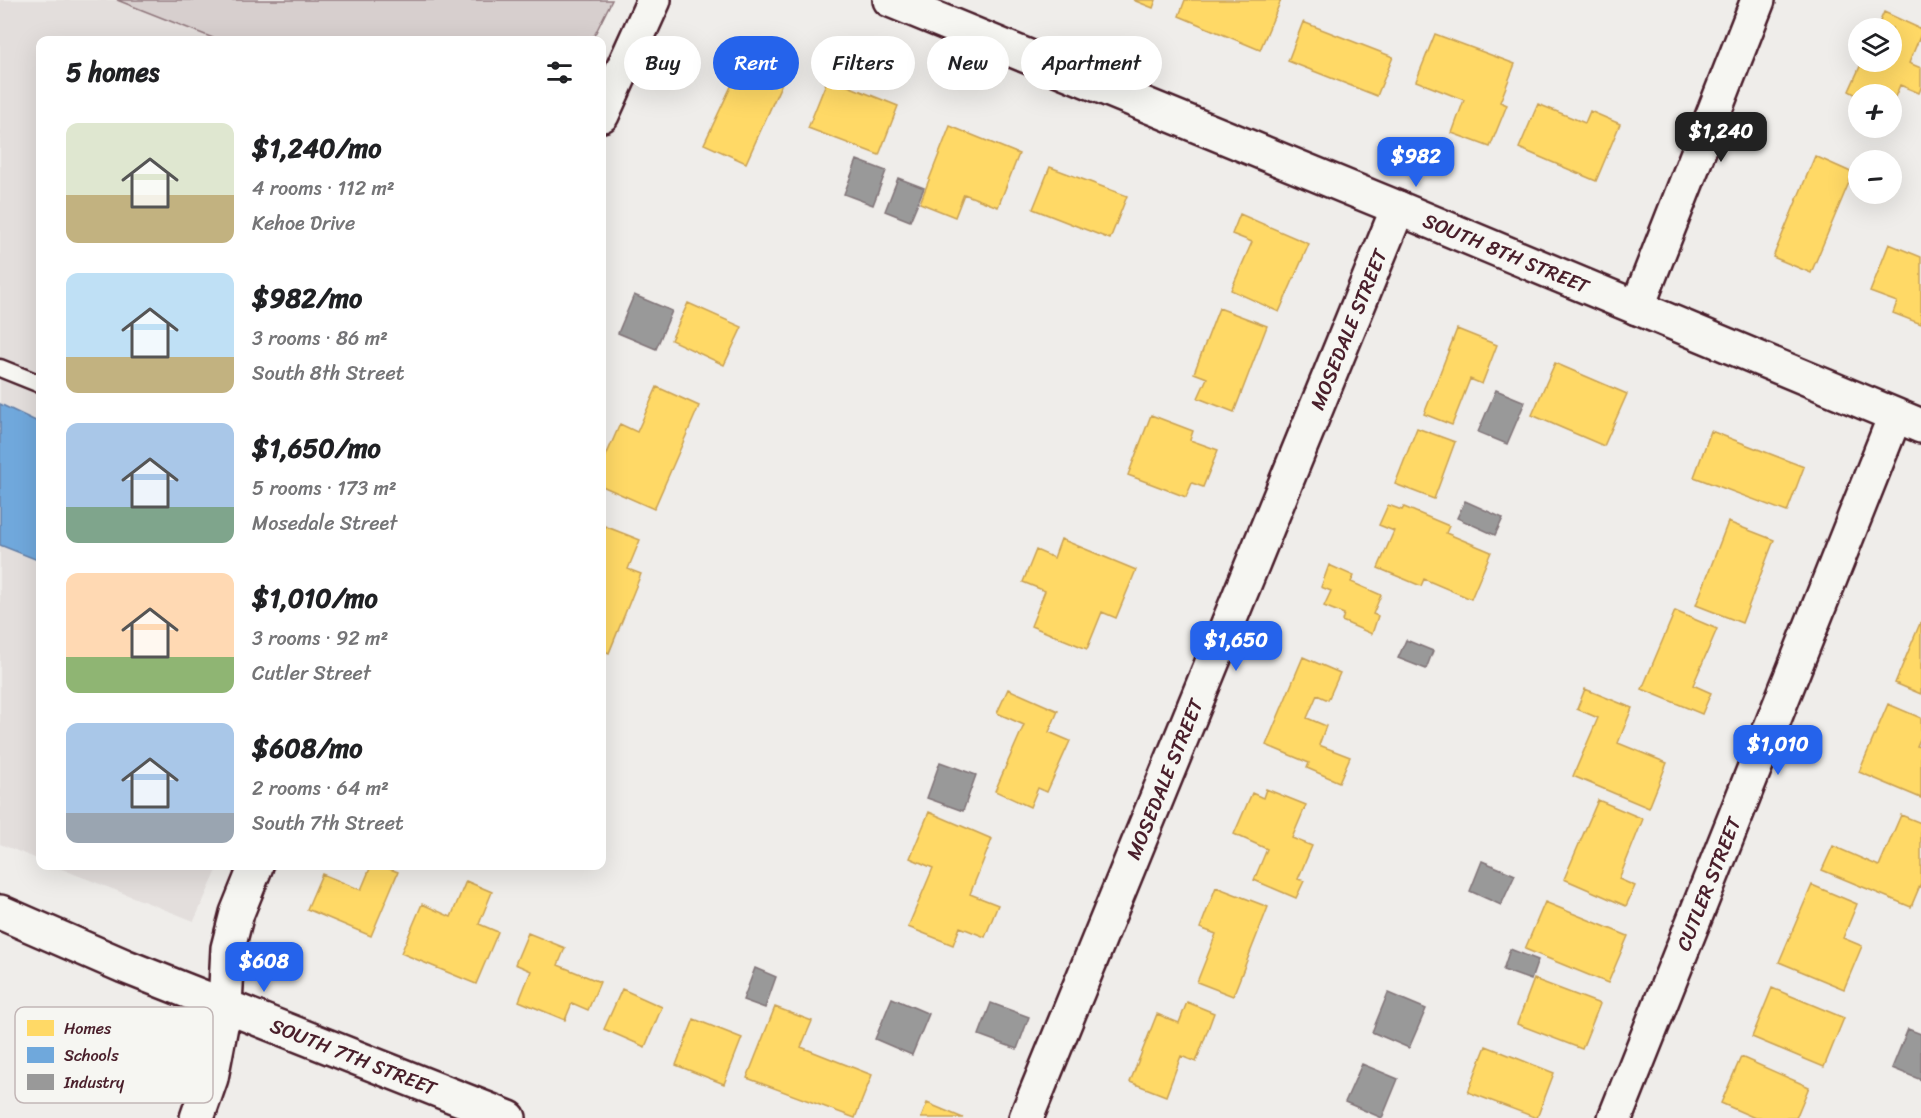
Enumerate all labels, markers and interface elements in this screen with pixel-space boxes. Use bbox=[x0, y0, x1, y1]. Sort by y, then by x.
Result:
map controls bbox=[1848, 18, 1902, 204]
button: layers bbox=[1848, 18, 1902, 72]
chip: Buy bbox=[624, 36, 701, 90]
chip: Rent bbox=[713, 36, 799, 90]
chip: Filters bbox=[811, 36, 915, 90]
chip: New bbox=[927, 36, 1009, 90]
chip: Apartment bbox=[1021, 36, 1162, 90]
text: 5 homes bbox=[66, 49, 159, 95]
icon: filters bbox=[543, 56, 576, 89]
button: + bbox=[1848, 84, 1902, 138]
pin: $1,240 bbox=[1672, 112, 1770, 163]
text: $1,240 bbox=[1689, 114, 1753, 149]
text: $1,240/mo bbox=[252, 125, 381, 171]
pin: $982 bbox=[1380, 137, 1452, 188]
text: $982 bbox=[1391, 139, 1441, 174]
icon: home bbox=[114, 147, 186, 219]
button: − bbox=[1848, 150, 1902, 204]
text: 4 rooms · 112 m² bbox=[252, 171, 395, 206]
street label: SOUTH 8TH STREET bbox=[1418, 203, 1596, 304]
text: Kehoe Drive bbox=[252, 206, 355, 241]
street label: MOSEDALE STREET bbox=[1300, 242, 1397, 415]
text: $982/mo bbox=[252, 275, 362, 321]
icon: home bbox=[114, 297, 186, 369]
text: 3 rooms · 86 m² bbox=[252, 321, 388, 356]
text: South 8th Street bbox=[252, 356, 404, 391]
text: $1,650/mo bbox=[252, 425, 381, 471]
icon: home bbox=[114, 447, 186, 519]
text: 5 rooms · 173 m² bbox=[252, 471, 397, 506]
text: Mosedale Street bbox=[252, 506, 397, 541]
text: $1,010/mo bbox=[252, 575, 378, 621]
icon: home bbox=[114, 597, 186, 669]
text: 3 rooms · 92 m² bbox=[252, 621, 388, 656]
pin: $1,650 bbox=[1187, 621, 1285, 672]
text: $1,650 bbox=[1204, 623, 1268, 658]
text: Cutler Street bbox=[252, 656, 371, 691]
street label: MOSEDALE STREET bbox=[1116, 692, 1214, 865]
text: $608/mo bbox=[252, 725, 362, 771]
pin: $1,010 bbox=[1729, 725, 1827, 776]
text: $1,010 bbox=[1747, 727, 1809, 762]
icon: home bbox=[114, 747, 186, 819]
text: 2 rooms · 64 m² bbox=[252, 771, 389, 806]
text: South 7th Street bbox=[252, 806, 404, 841]
street label: CUTLER STREET bbox=[1666, 810, 1751, 956]
pin: $608 bbox=[228, 942, 300, 993]
text: $608 bbox=[239, 944, 289, 979]
legend bbox=[15, 1007, 213, 1103]
street label: SOUTH 7TH STREET bbox=[265, 1008, 443, 1106]
text: Homes bbox=[64, 1014, 112, 1043]
text: Schools bbox=[64, 1041, 119, 1070]
text: Industry bbox=[63, 1068, 125, 1097]

